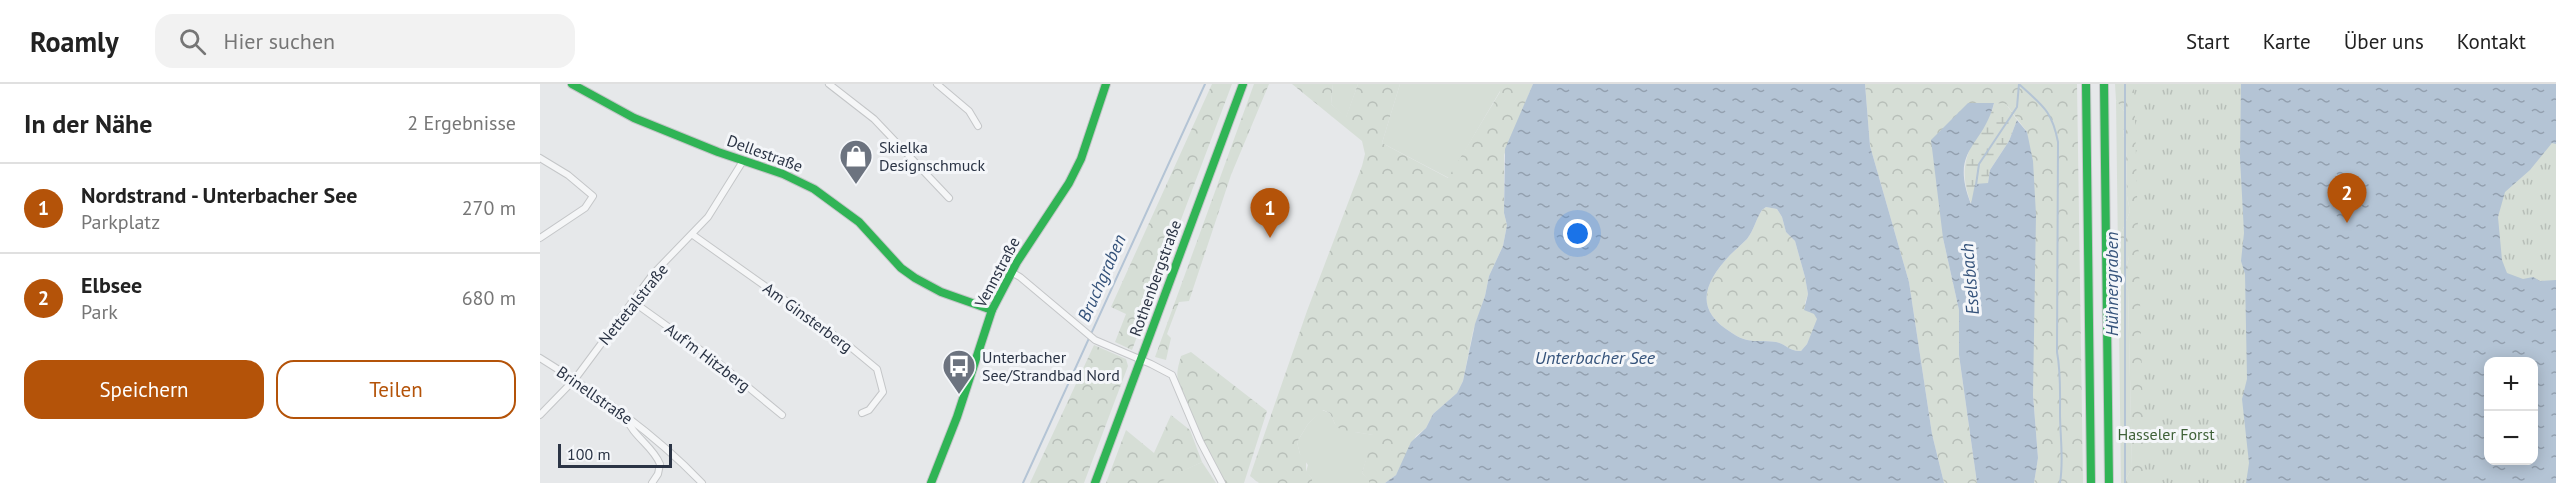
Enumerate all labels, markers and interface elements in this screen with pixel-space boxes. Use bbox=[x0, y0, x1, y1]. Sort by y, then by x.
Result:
search box bbox=[155, 14, 575, 68]
text: Roamly bbox=[30, 23, 119, 60]
icon: search bbox=[176, 25, 209, 58]
text: Hier suchen bbox=[224, 27, 335, 55]
text: Start bbox=[2186, 28, 2230, 55]
text: Karte bbox=[2263, 28, 2311, 55]
text: Über uns bbox=[2344, 28, 2424, 55]
text: Kontakt bbox=[2457, 28, 2526, 55]
text: In der Nähe bbox=[24, 107, 152, 140]
text: 2 Ergebnisse bbox=[407, 110, 516, 136]
street label: Dellestraße bbox=[724, 130, 806, 176]
place label: Skielka Designschmuck bbox=[879, 137, 985, 175]
shop icon: Skielka Designschmuck bbox=[838, 138, 874, 185]
pin: 2 bbox=[2328, 174, 2366, 223]
text: Nordstrand - Unterbacher See bbox=[81, 181, 357, 209]
pin: 1 bbox=[1250, 188, 1290, 238]
text: 1 bbox=[38, 195, 49, 221]
text: 270 m bbox=[462, 195, 516, 221]
text: Parkplatz bbox=[81, 209, 160, 235]
street label: Rothenbergstraße bbox=[1125, 217, 1185, 339]
your location bbox=[1563, 219, 1592, 248]
water label: Bruchgraben bbox=[1072, 231, 1131, 325]
water label: Hühnergraben bbox=[2100, 232, 2123, 336]
street label: Vennstraße bbox=[970, 233, 1024, 312]
water label: Eselsbach bbox=[1955, 242, 1984, 316]
street label: Nettetalstraße bbox=[594, 259, 672, 349]
text: Elbsee bbox=[81, 271, 142, 299]
street label: Am Ginsterberg bbox=[759, 278, 857, 356]
text: 2 bbox=[38, 285, 49, 311]
text: 680 m bbox=[462, 285, 516, 311]
text: Park bbox=[81, 299, 118, 325]
street label: Auf'm Hitzberg bbox=[661, 318, 755, 396]
water label: Unterbacher See bbox=[1535, 346, 1656, 369]
place label: Unterbacher See/Strandbad Nord bbox=[982, 347, 1120, 385]
bus stop icon: Unterbacher See/Strandbad Nord bbox=[941, 348, 977, 395]
map controls bbox=[2484, 357, 2538, 465]
button: + bbox=[2484, 357, 2538, 411]
button: Speichern bbox=[24, 360, 264, 419]
button: Teilen bbox=[276, 360, 516, 419]
street label: Brinellstraße bbox=[553, 361, 637, 429]
button: − bbox=[2484, 411, 2538, 465]
park label: Hasseler Forst bbox=[2117, 424, 2215, 444]
scale bar bbox=[558, 441, 672, 468]
text: 100 m bbox=[567, 444, 610, 464]

